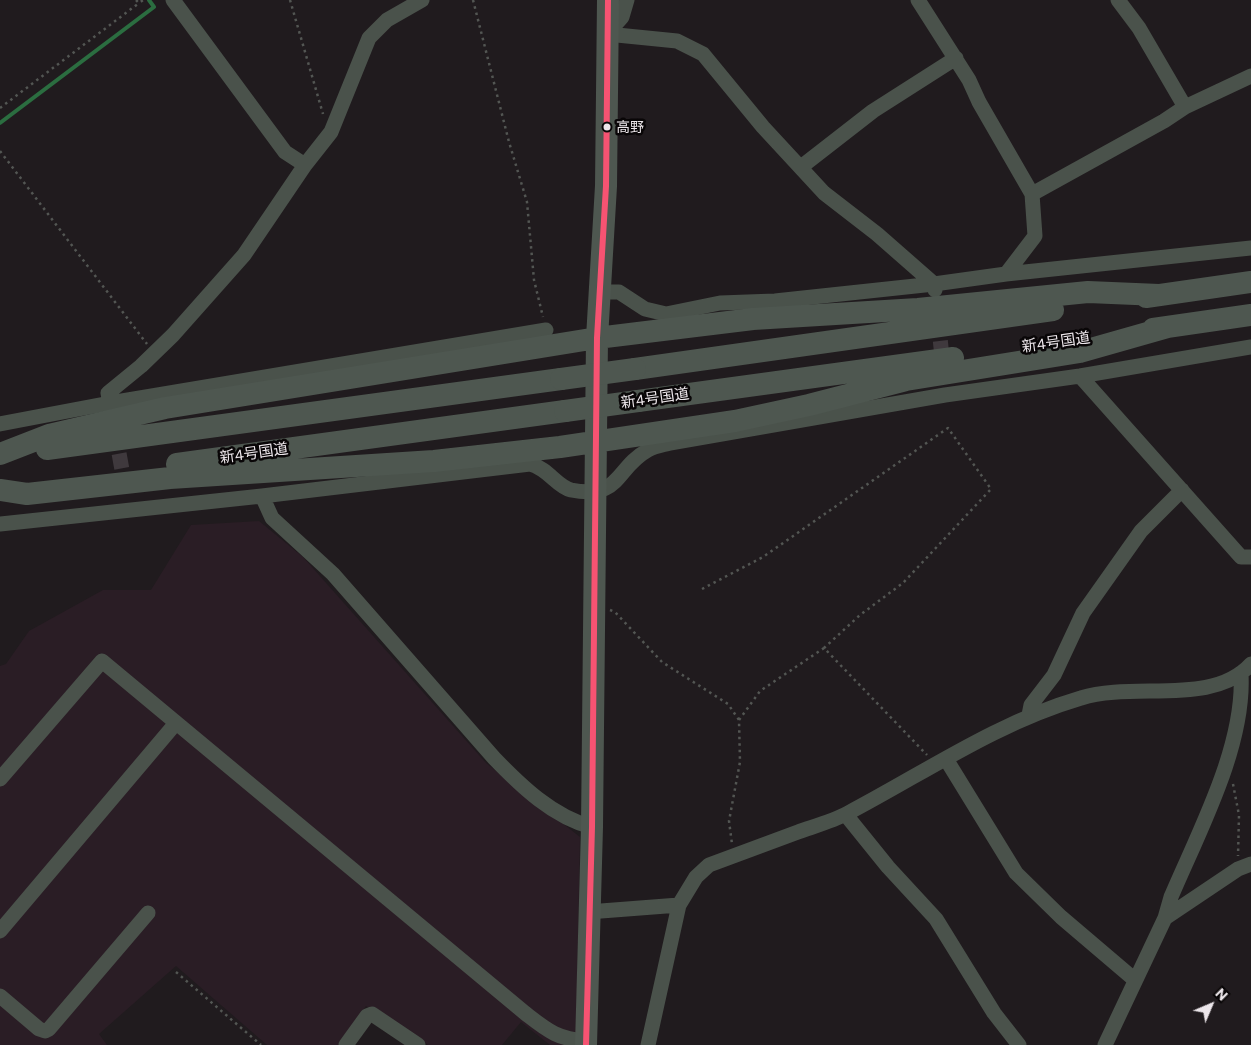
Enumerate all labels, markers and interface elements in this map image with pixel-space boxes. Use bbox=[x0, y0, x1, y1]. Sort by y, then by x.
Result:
place label: 高野 bbox=[616, 119, 644, 135]
marker: 高野 bbox=[602, 122, 612, 132]
street label: 新4号国道 bbox=[1021, 328, 1091, 356]
street label: 新4号国道 bbox=[620, 384, 690, 412]
street label: 新4号国道 bbox=[219, 439, 289, 467]
north arrow bbox=[1186, 980, 1236, 1030]
text: N bbox=[1212, 984, 1232, 1004]

